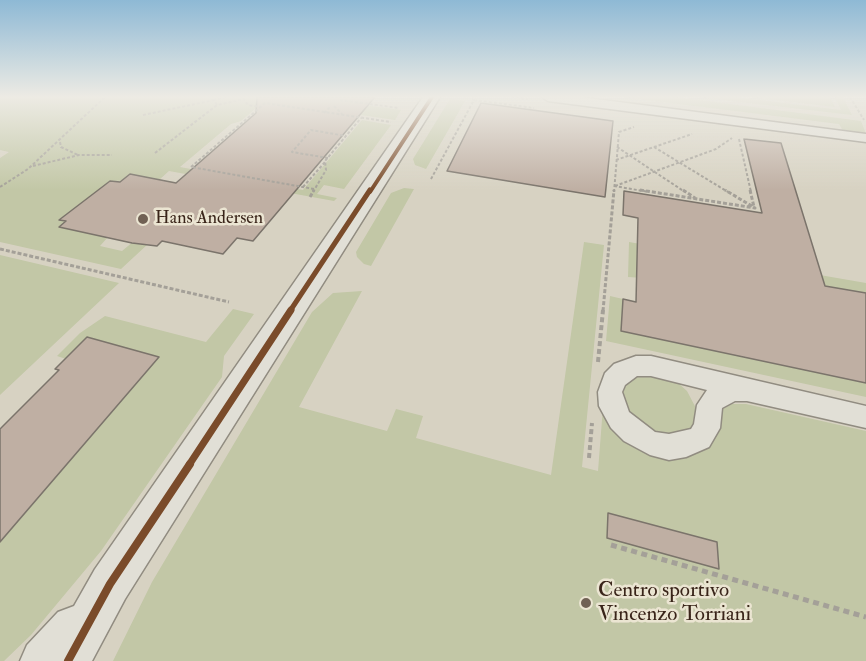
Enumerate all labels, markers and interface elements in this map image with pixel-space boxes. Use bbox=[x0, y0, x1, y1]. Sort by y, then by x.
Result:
place label: Hans Andersen bbox=[155, 208, 263, 230]
marker: Hans Andersen bbox=[136, 212, 150, 226]
place label: Centro sportivo Vincenzo Torriani bbox=[598, 578, 751, 628]
marker: Centro sportivo Vincenzo Torriani bbox=[579, 596, 593, 610]

